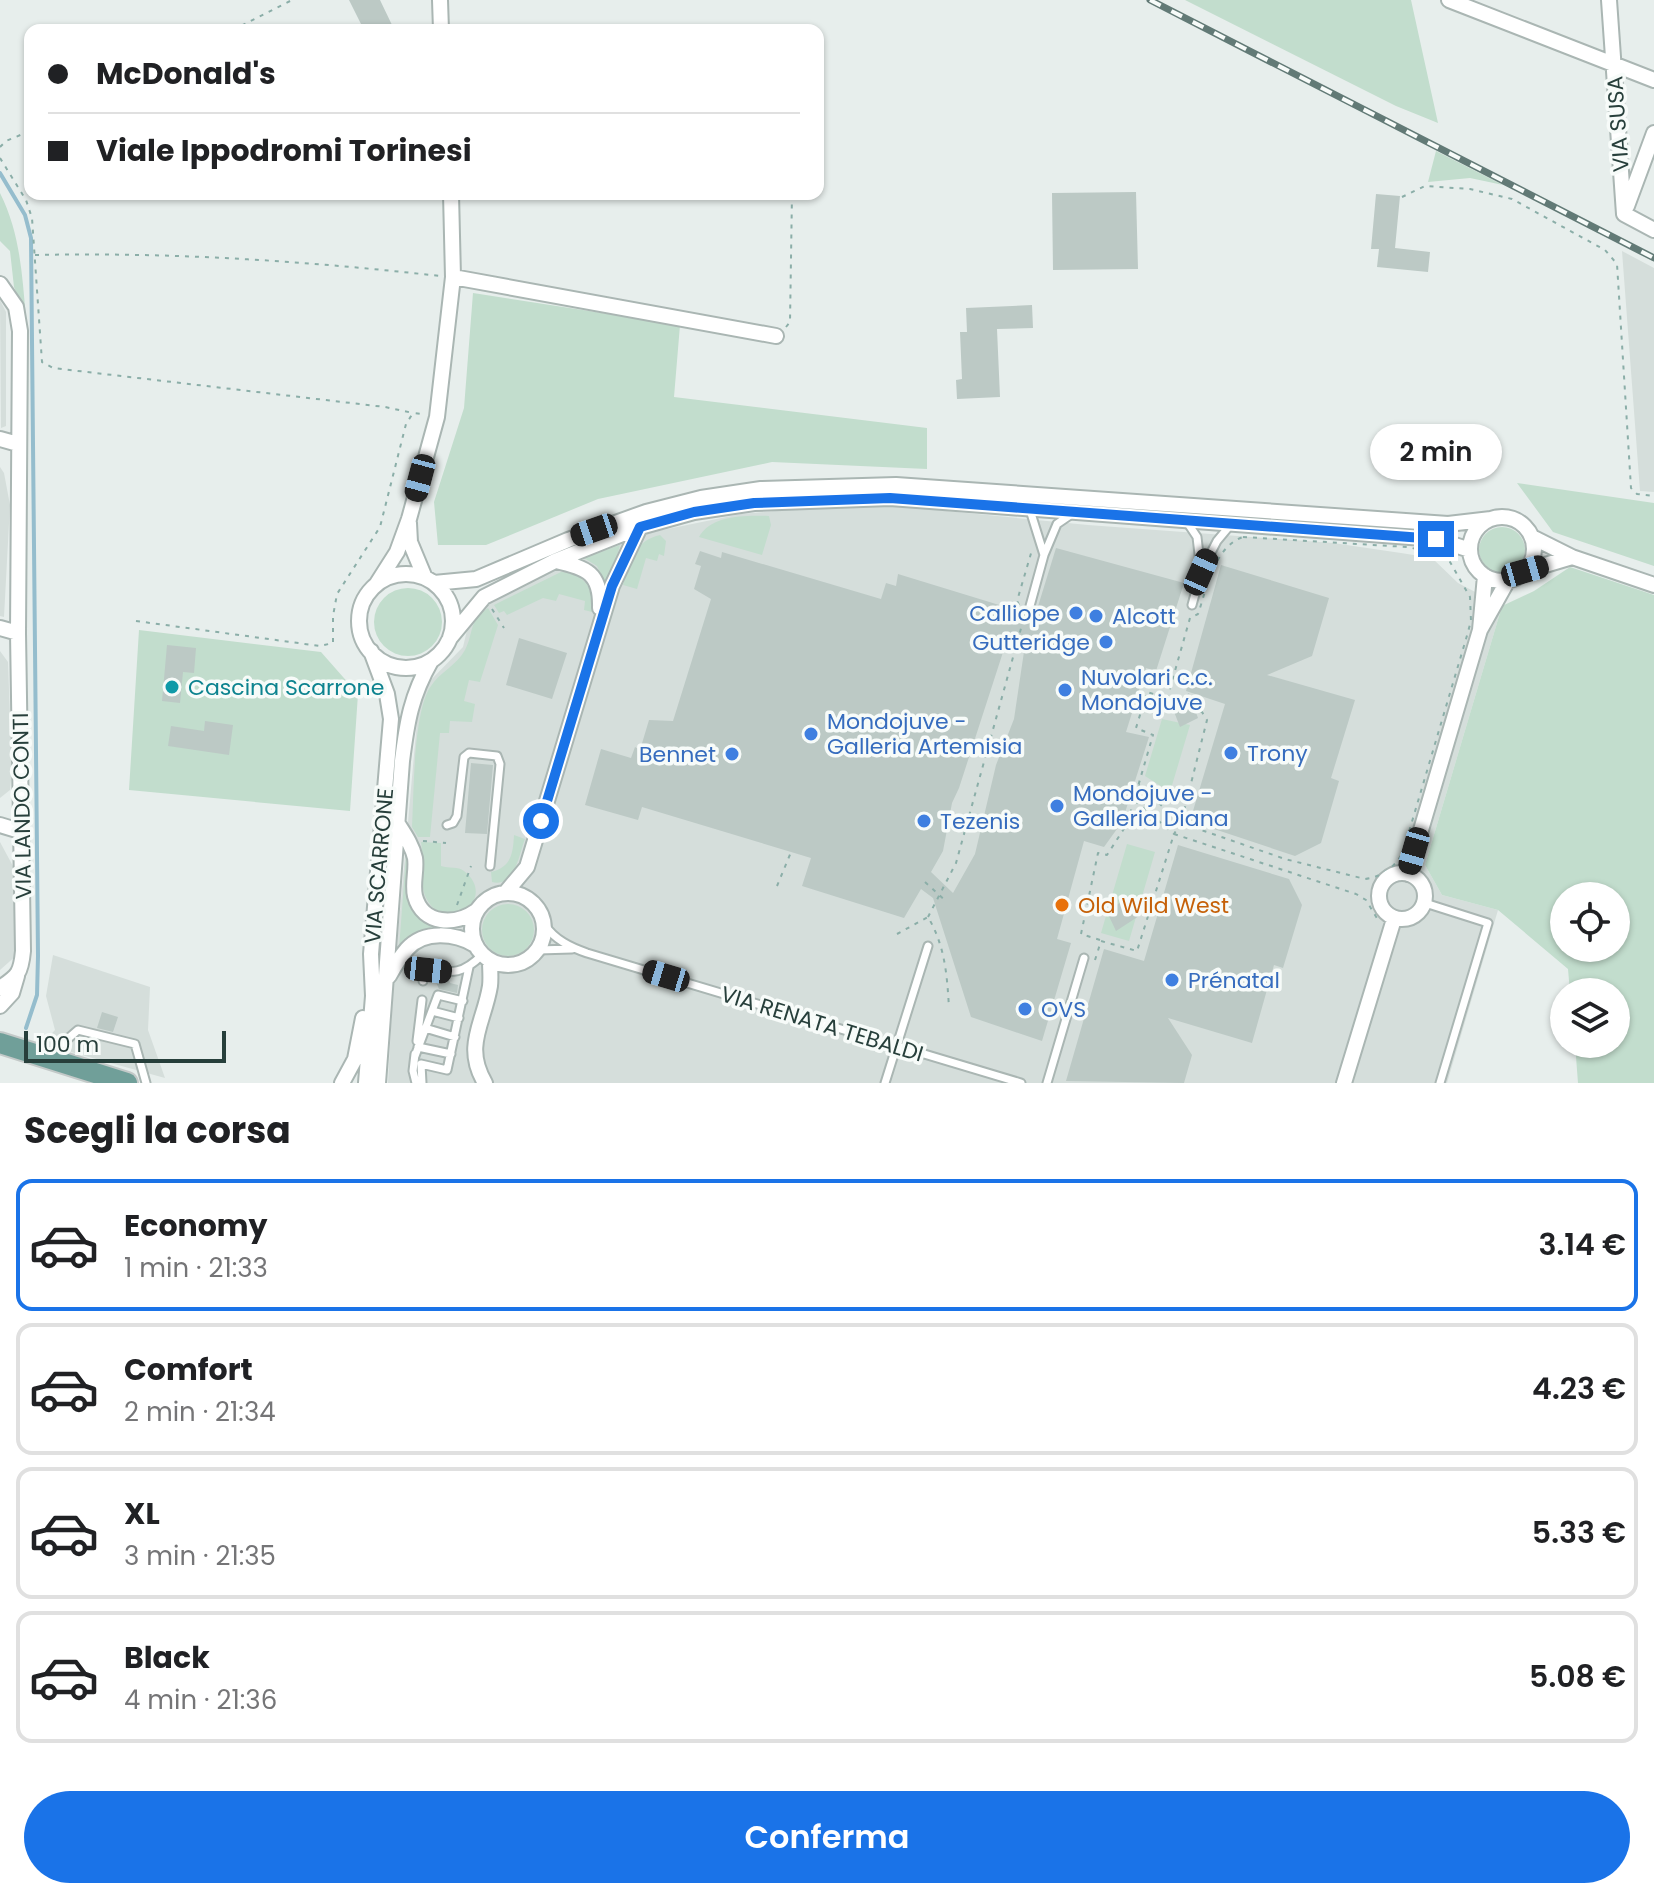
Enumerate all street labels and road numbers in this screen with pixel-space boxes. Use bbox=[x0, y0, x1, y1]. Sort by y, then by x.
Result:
street label: VIA SUSA bbox=[1599, 75, 1637, 173]
street label: VIA LANDO CONTI bbox=[5, 712, 39, 900]
street label: VIA SCARRONE bbox=[357, 787, 401, 945]
street label: VIA RENATA TEBALDI bbox=[717, 978, 927, 1070]

